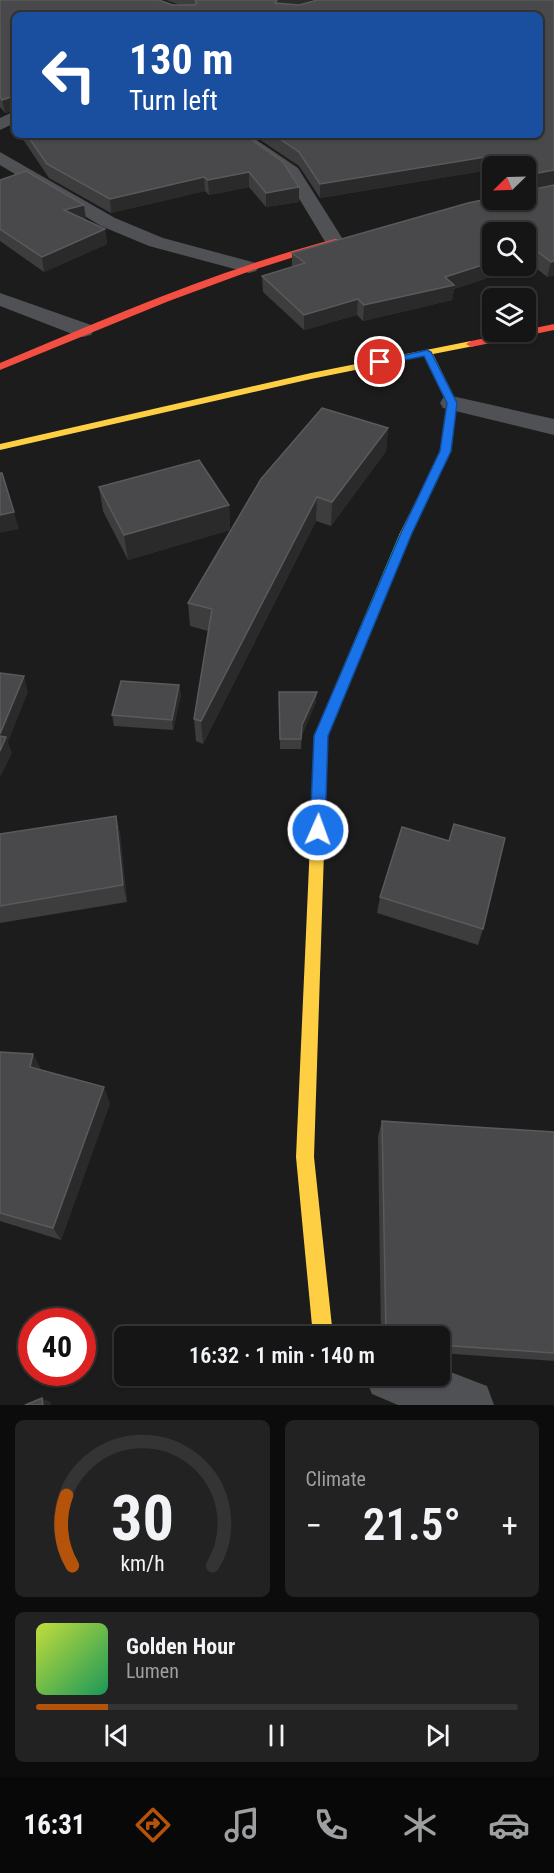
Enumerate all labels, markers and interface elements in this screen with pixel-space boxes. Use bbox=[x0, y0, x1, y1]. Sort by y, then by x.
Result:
text: 130 m bbox=[129, 35, 234, 84]
icon: left bbox=[30, 36, 108, 114]
text: Turn left bbox=[129, 85, 218, 117]
north arrow bbox=[482, 156, 536, 210]
map controls bbox=[482, 156, 536, 342]
button: search bbox=[482, 222, 536, 276]
button: layers bbox=[482, 288, 536, 342]
pin bbox=[354, 336, 405, 387]
icon: arrive bbox=[363, 345, 396, 378]
position arrow bbox=[286, 798, 350, 862]
speed limit sign: 40 bbox=[18, 1308, 96, 1386]
text: 16:32 · 1 min · 140 m bbox=[189, 1343, 375, 1368]
text: Climate bbox=[306, 1467, 366, 1491]
text: 30 bbox=[111, 1482, 174, 1555]
text: 21.5° bbox=[363, 1498, 461, 1551]
text: − bbox=[306, 1506, 322, 1545]
text: + bbox=[502, 1506, 518, 1545]
text: km/h bbox=[120, 1551, 164, 1576]
text: Golden Hour bbox=[126, 1634, 235, 1659]
text: Lumen bbox=[126, 1659, 179, 1683]
icon: previous bbox=[100, 1719, 133, 1752]
icon: pause bbox=[260, 1719, 293, 1752]
icon: next bbox=[421, 1719, 454, 1752]
icon: directions bbox=[132, 1804, 174, 1846]
icon: music bbox=[221, 1804, 263, 1846]
icon: phone bbox=[310, 1804, 352, 1846]
icon: climate bbox=[399, 1804, 441, 1846]
icon: car bbox=[488, 1804, 530, 1846]
text: 16:31 bbox=[24, 1809, 85, 1841]

